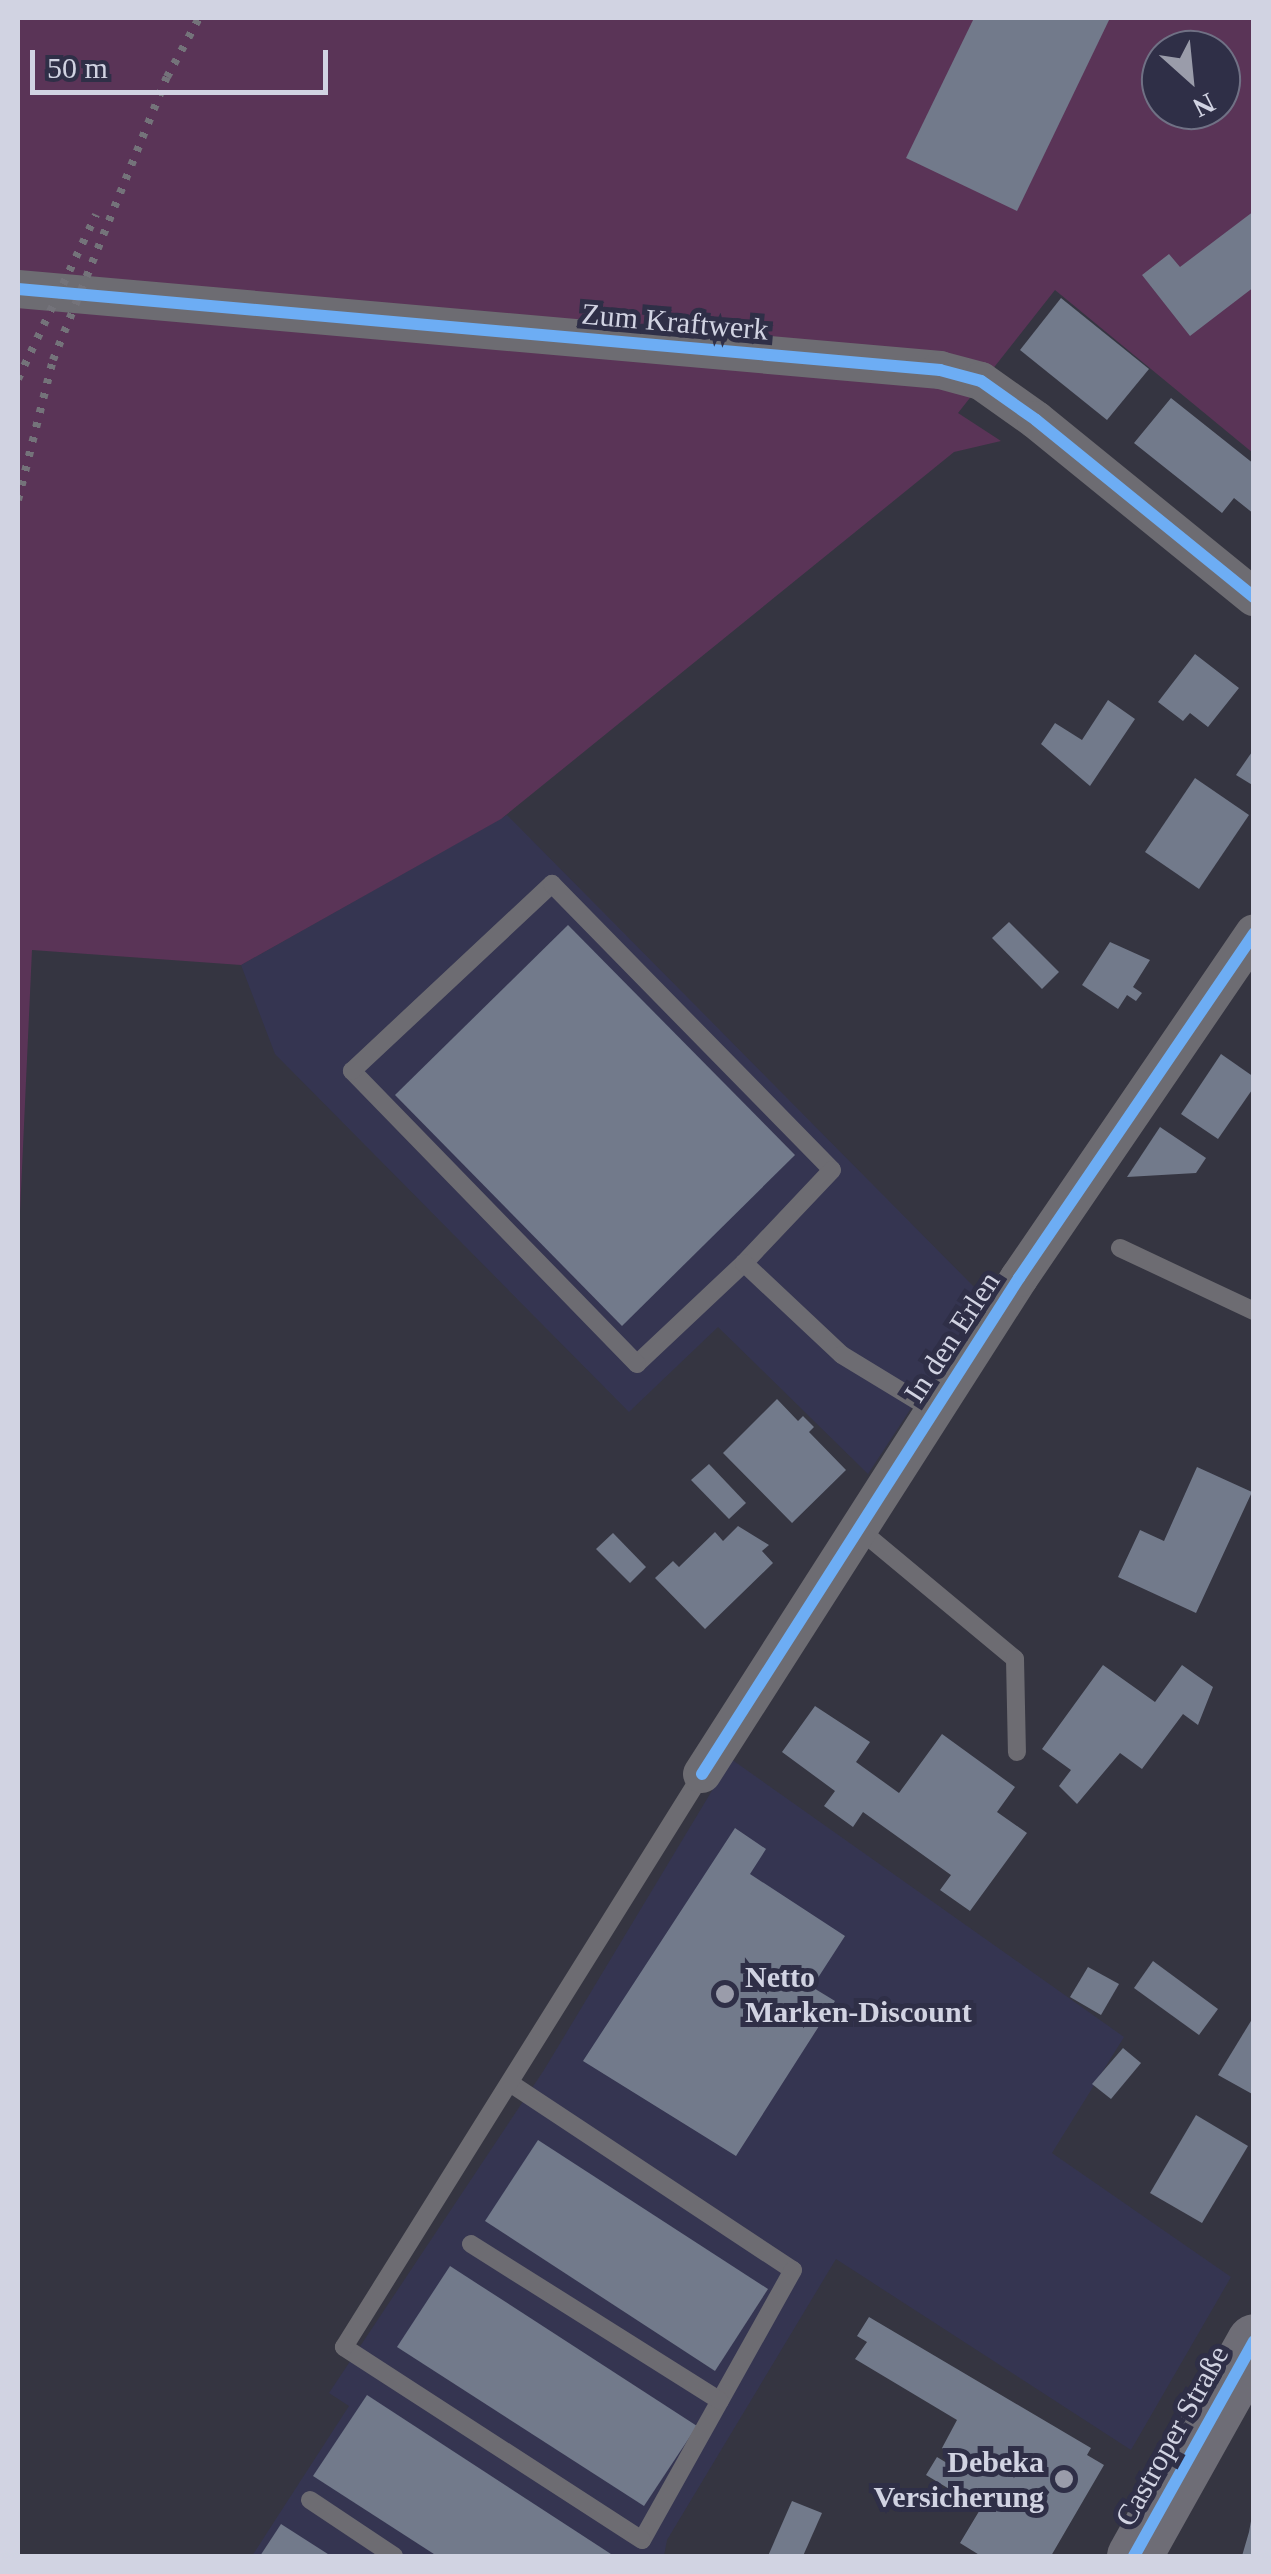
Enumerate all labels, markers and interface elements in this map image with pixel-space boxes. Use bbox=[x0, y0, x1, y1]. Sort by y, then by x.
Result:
scale bar bbox=[35, 30, 332, 92]
north arrow bbox=[1141, 30, 1241, 130]
text: 50 m bbox=[47, 51, 108, 84]
text: N bbox=[1188, 87, 1220, 124]
street label: Zum Kraftwerk bbox=[580, 296, 770, 348]
street label: In den Erlen bbox=[897, 1265, 1007, 1409]
place label: Netto Marken-Discount bbox=[745, 1959, 972, 2030]
marker: Netto Marken-Discount bbox=[714, 1983, 736, 2005]
street label: Castroper Straße bbox=[1108, 2339, 1236, 2533]
place label: Debeka Versicherung bbox=[873, 2444, 1044, 2514]
marker: Debeka Versicherung bbox=[1053, 2468, 1075, 2490]

